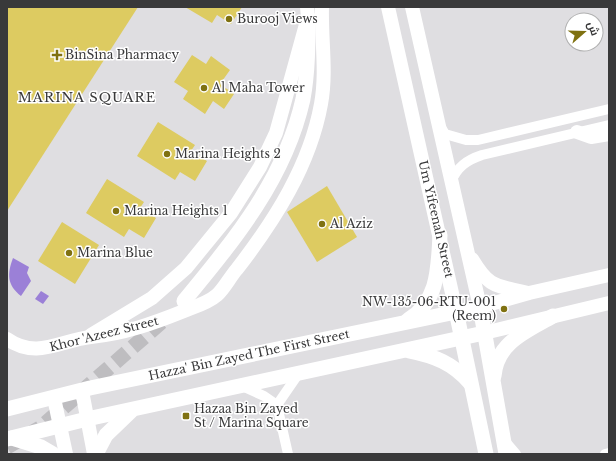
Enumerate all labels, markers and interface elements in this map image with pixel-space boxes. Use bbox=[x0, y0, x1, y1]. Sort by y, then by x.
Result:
place label: Burooj Views bbox=[237, 11, 318, 26]
north arrow bbox=[564, 12, 604, 52]
marker: Burooj Views bbox=[224, 14, 234, 24]
text: ش bbox=[584, 20, 602, 38]
place label: BinSina Pharmacy bbox=[65, 47, 179, 62]
marker: BinSina Pharmacy bbox=[52, 50, 62, 60]
place label: Al Maha Tower bbox=[211, 80, 305, 95]
marker: Al Maha Tower bbox=[199, 83, 209, 93]
district label: MARINA SQUARE bbox=[18, 89, 156, 106]
place label: Marina Heights 2 bbox=[175, 146, 281, 161]
marker: Marina Heights 2 bbox=[162, 149, 172, 159]
street label: Um Yifeenah Street bbox=[416, 159, 457, 279]
place label: Marina Heights 1 bbox=[124, 203, 228, 218]
marker: Marina Heights 1 bbox=[111, 206, 121, 216]
place label: Al Aziz bbox=[329, 216, 373, 231]
marker: Al Aziz bbox=[317, 219, 327, 229]
place label: Marina Blue bbox=[77, 245, 153, 260]
marker: Marina Blue bbox=[64, 248, 74, 258]
place label: NW-135-06-RTU-001 (Reem) bbox=[362, 294, 496, 323]
marker: NW-135-06-RTU-001 (Reem) bbox=[499, 304, 509, 314]
street label: Khor 'Azeez Street bbox=[48, 313, 160, 354]
street label: Hazza' Bin Zayed The First Street bbox=[147, 326, 351, 383]
place label: Hazaa Bin Zayed St / Marina Square bbox=[194, 401, 309, 430]
marker: Hazaa Bin Zayed St / Marina Square bbox=[181, 411, 191, 421]

